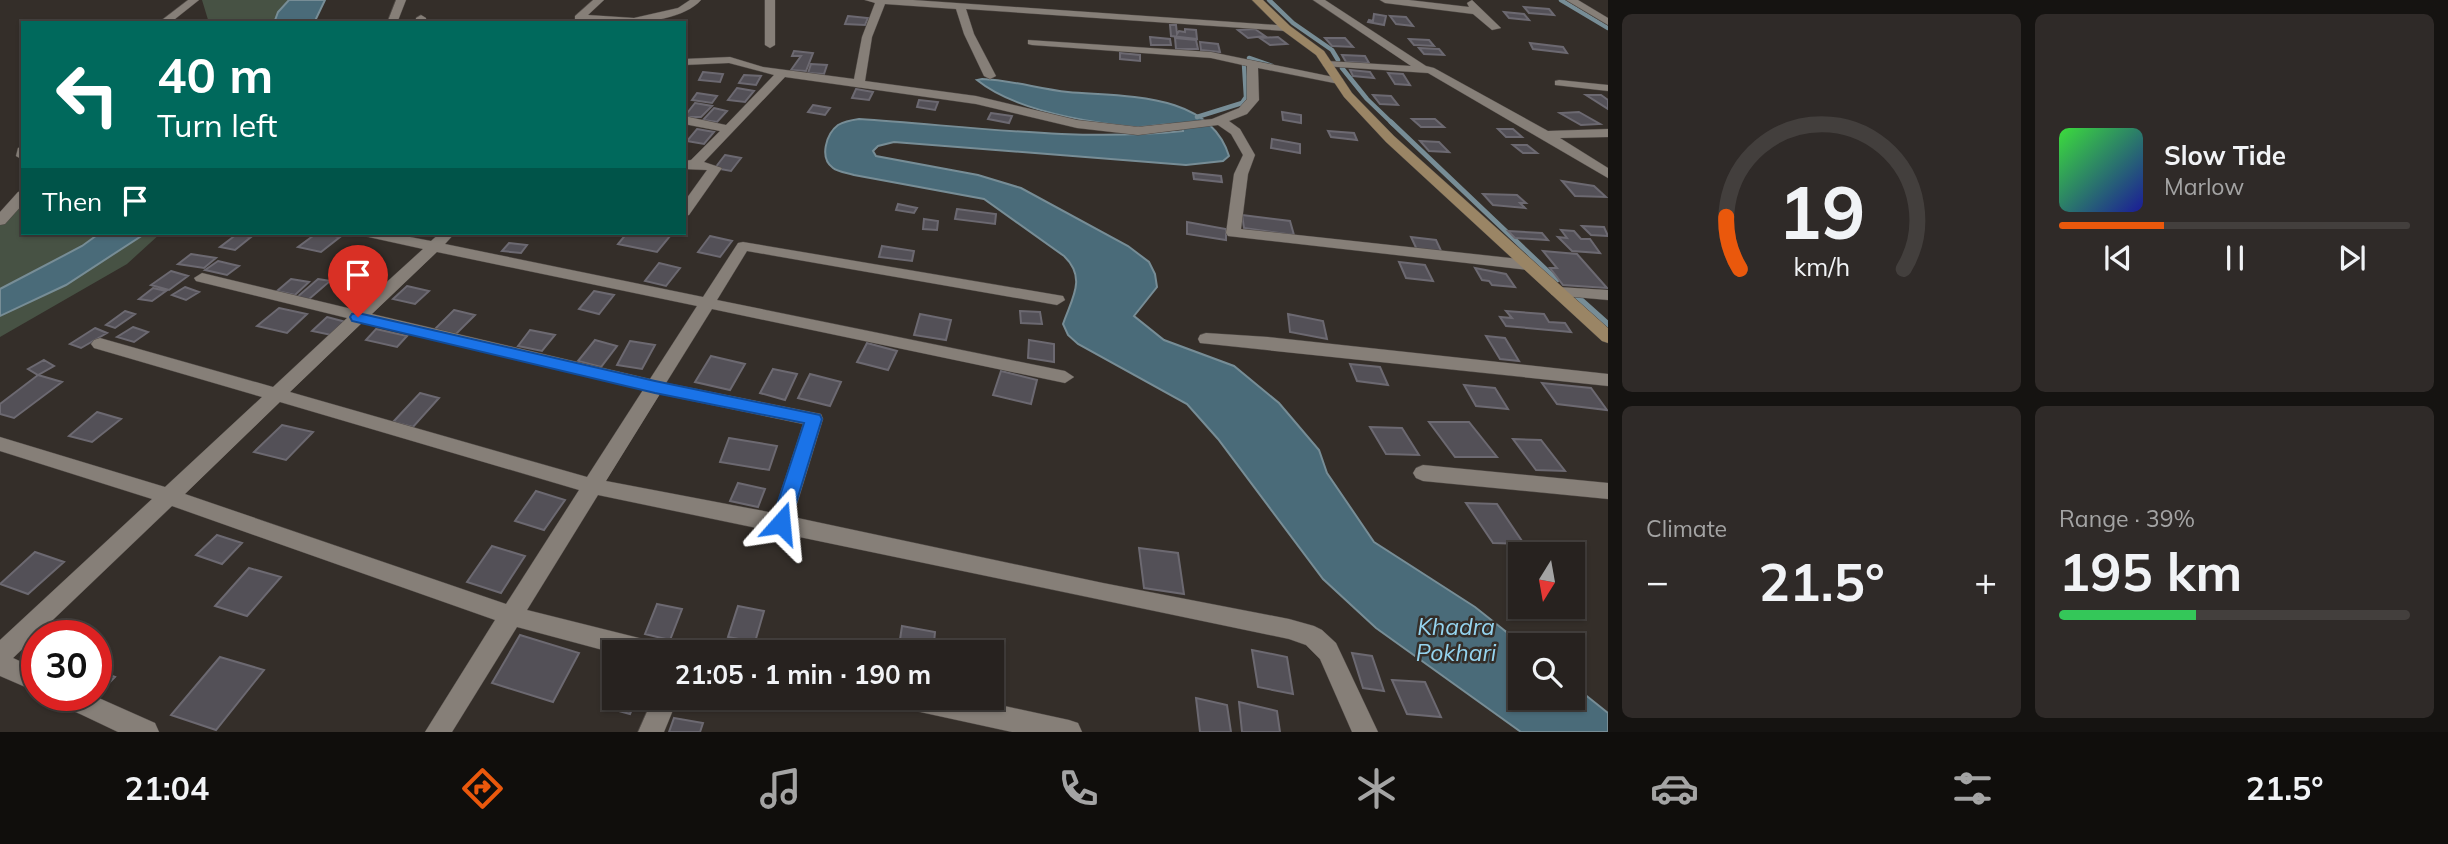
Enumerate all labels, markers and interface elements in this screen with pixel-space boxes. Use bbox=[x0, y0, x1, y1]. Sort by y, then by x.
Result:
text: 40 m bbox=[157, 44, 273, 105]
icon: left bbox=[42, 49, 133, 140]
text: Turn left bbox=[157, 105, 277, 145]
text: Slow Tide bbox=[2164, 139, 2286, 172]
text: 19 bbox=[1778, 166, 1865, 257]
text: Marlow bbox=[2164, 172, 2244, 201]
icon: arrive bbox=[116, 182, 154, 220]
text: Then bbox=[42, 185, 102, 218]
icon: previous bbox=[2099, 239, 2137, 277]
icon: pause bbox=[2216, 239, 2254, 277]
icon: next bbox=[2333, 239, 2371, 277]
pin bbox=[328, 245, 388, 317]
text: km/h bbox=[1793, 251, 1850, 282]
icon: arrive bbox=[339, 256, 377, 294]
position arrow bbox=[744, 486, 818, 560]
text: Range · 39% bbox=[2059, 504, 2195, 533]
text: Climate bbox=[1646, 514, 1727, 543]
text: 195 km bbox=[2059, 539, 2242, 604]
north arrow bbox=[1508, 542, 1586, 620]
map controls bbox=[1508, 542, 1585, 710]
text: 21.5° bbox=[1758, 549, 1885, 614]
text: − bbox=[1646, 557, 1669, 605]
text: + bbox=[1974, 557, 1997, 605]
water label: Khadra Pokhari bbox=[1416, 612, 1497, 667]
speed limit sign: 30 bbox=[21, 620, 112, 711]
button: search bbox=[1508, 633, 1585, 710]
text: 21:05 · 1 min · 190 m bbox=[675, 658, 931, 691]
icon: directions bbox=[458, 764, 507, 813]
icon: music bbox=[756, 764, 805, 813]
icon: phone bbox=[1054, 764, 1103, 813]
icon: climate bbox=[1352, 764, 1401, 813]
icon: car bbox=[1650, 764, 1699, 813]
icon: filters bbox=[1948, 764, 1997, 813]
text: 21:04 bbox=[124, 768, 209, 808]
text: 21.5° bbox=[2246, 768, 2323, 808]

